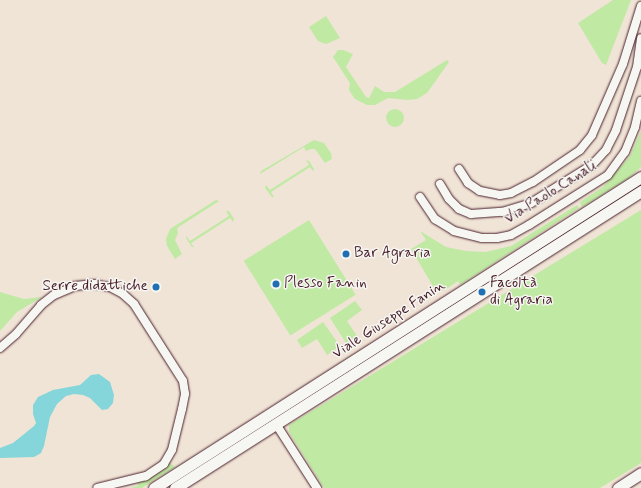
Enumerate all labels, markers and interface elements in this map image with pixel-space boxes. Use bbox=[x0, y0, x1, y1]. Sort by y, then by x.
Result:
street label: Via Paolo Canali bbox=[503, 158, 599, 228]
place label: Bar Agraria bbox=[354, 245, 430, 263]
marker: Bar Agraria bbox=[341, 249, 351, 259]
place label: Facoltà di Agraria bbox=[490, 274, 552, 309]
place label: Plesso Fanin bbox=[284, 275, 365, 293]
street label: Viale Giuseppe Fanin bbox=[330, 277, 448, 363]
place label: Serre didattiche bbox=[43, 278, 148, 296]
marker: Plesso Fanin bbox=[271, 279, 281, 289]
marker: Serre didattiche bbox=[151, 282, 161, 292]
marker: Facoltà di Agraria bbox=[477, 287, 487, 297]

